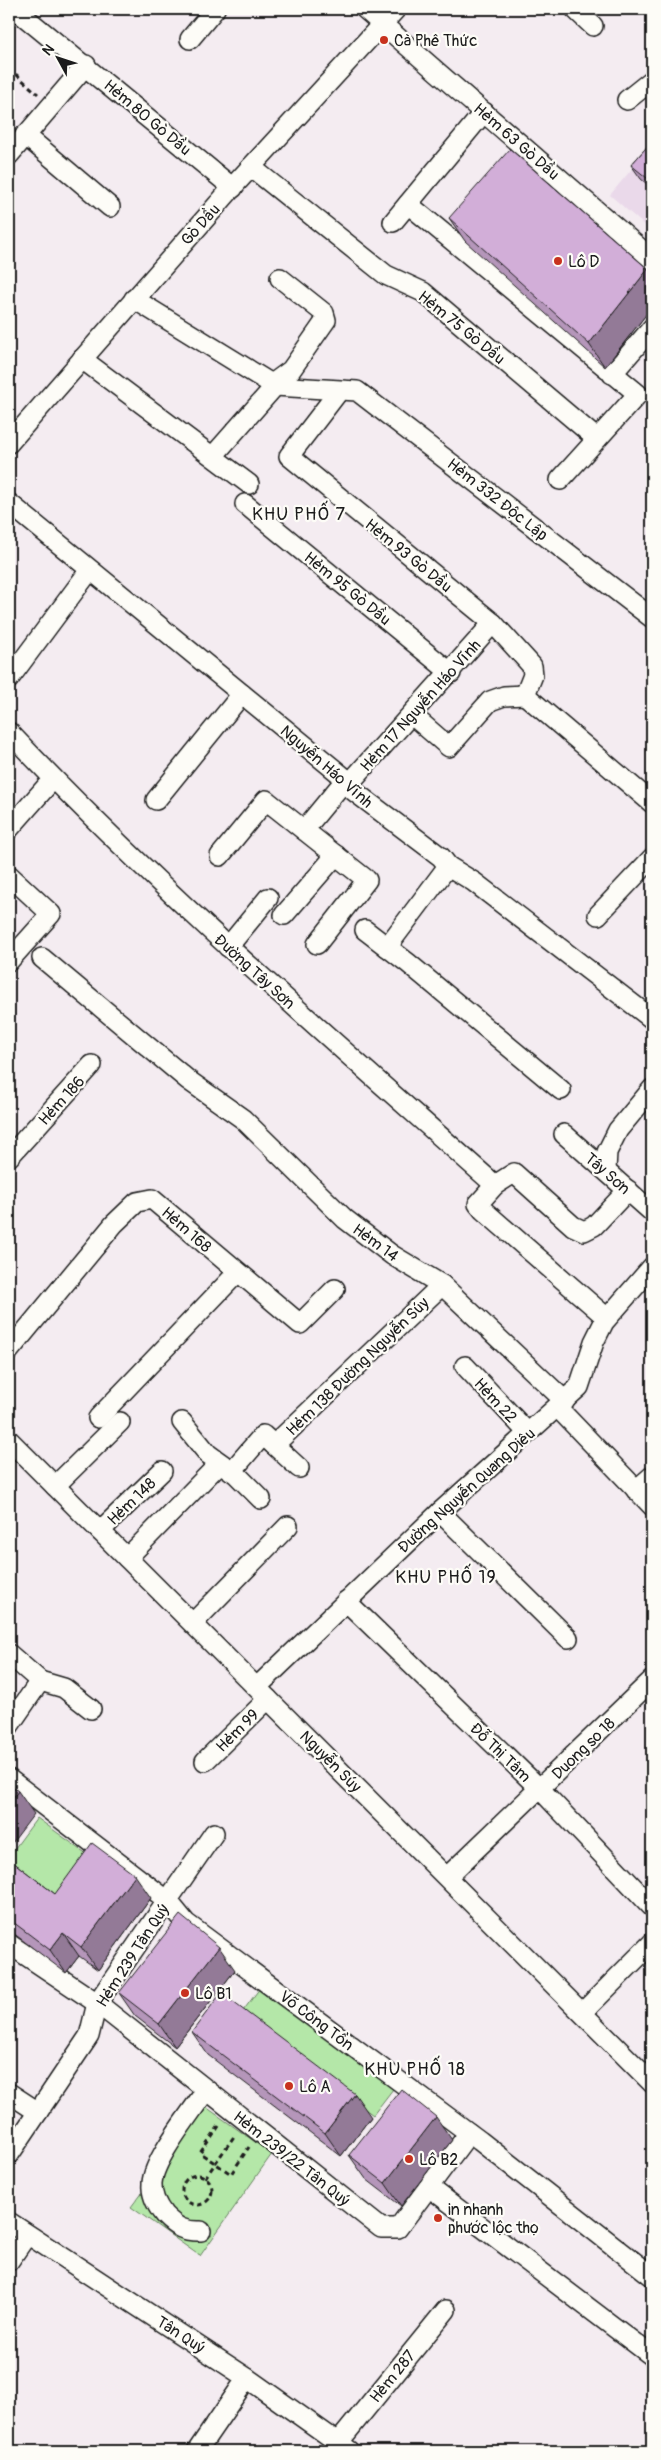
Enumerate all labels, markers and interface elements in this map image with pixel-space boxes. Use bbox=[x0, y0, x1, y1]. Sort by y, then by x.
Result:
place label: Cà Phê Thức bbox=[394, 31, 477, 51]
north arrow bbox=[32, 32, 82, 82]
marker: Cà Phê Thức bbox=[378, 34, 390, 46]
text: N bbox=[39, 41, 58, 59]
street label: Hẻm 80 Gò Dầu bbox=[100, 75, 196, 160]
street label: Hẻm 63 Gò Dầu bbox=[469, 98, 564, 184]
street label: Gò Dầu bbox=[176, 199, 225, 250]
place label: Lô D bbox=[568, 252, 599, 272]
marker: Lô D bbox=[552, 255, 564, 267]
street label: Hẻm 75 Gò Dầu bbox=[414, 286, 510, 369]
street label: Hẻm 332 Độc Lập bbox=[443, 454, 552, 545]
district label: KHU PHỐ 7 bbox=[252, 500, 346, 526]
street label: Hẻm 93 Gò Dầu bbox=[361, 514, 457, 597]
street label: Hẻm 95 Gò Dầu bbox=[300, 547, 395, 630]
street label: Hẻm 17 Nguyễn Háo Vĩnh bbox=[356, 636, 485, 776]
street label: Nguyễn Háo Vĩnh bbox=[276, 721, 377, 812]
street label: Đường Tây Sơn bbox=[210, 930, 299, 1013]
street label: Hẻm 186 bbox=[34, 1072, 89, 1130]
street label: Tây Sơn bbox=[580, 1149, 634, 1199]
street label: Hẻm 168 bbox=[157, 1203, 216, 1257]
street label: Hẻm 14 bbox=[349, 1219, 402, 1266]
street label: Hẻm 138 Đường Nguyễn Súy bbox=[282, 1293, 433, 1440]
street label: Hẻm 22 bbox=[469, 1374, 521, 1427]
street label: Đường Nguyễn Quang Diêu bbox=[394, 1424, 540, 1558]
street label: Hẻm 148 bbox=[103, 1474, 160, 1530]
district label: KHU PHỐ 19 bbox=[395, 1563, 497, 1589]
street label: Hẻm 99 bbox=[212, 1705, 263, 1756]
street label: Duong so 18 bbox=[548, 1714, 620, 1784]
street label: Đỗ Thị Tâm bbox=[466, 1719, 535, 1787]
street label: Nguyễn Súy bbox=[295, 1727, 365, 1797]
street label: Hẻm 239 Tân Quý bbox=[92, 1900, 174, 2011]
place label: Lô B1 bbox=[195, 1984, 232, 2004]
street label: Võ Công Tồn bbox=[275, 1986, 357, 2055]
marker: Lô B1 bbox=[179, 1987, 191, 1999]
district label: KHU PHỐ 18 bbox=[364, 2055, 466, 2081]
place label: Lô A bbox=[299, 2077, 331, 2097]
marker: Lô A bbox=[283, 2080, 295, 2092]
street label: Hẻm 239/22 Tân Quý bbox=[229, 2107, 354, 2211]
place label: Lô B2 bbox=[419, 2150, 458, 2170]
marker: Lô B2 bbox=[403, 2153, 415, 2165]
place label: in nhanh phước lộc thọ bbox=[448, 2200, 540, 2238]
marker: in nhanh phước lộc thọ bbox=[432, 2212, 444, 2224]
street label: Tân Quý bbox=[153, 2312, 208, 2358]
street label: Hèm 287 bbox=[366, 2346, 420, 2407]

